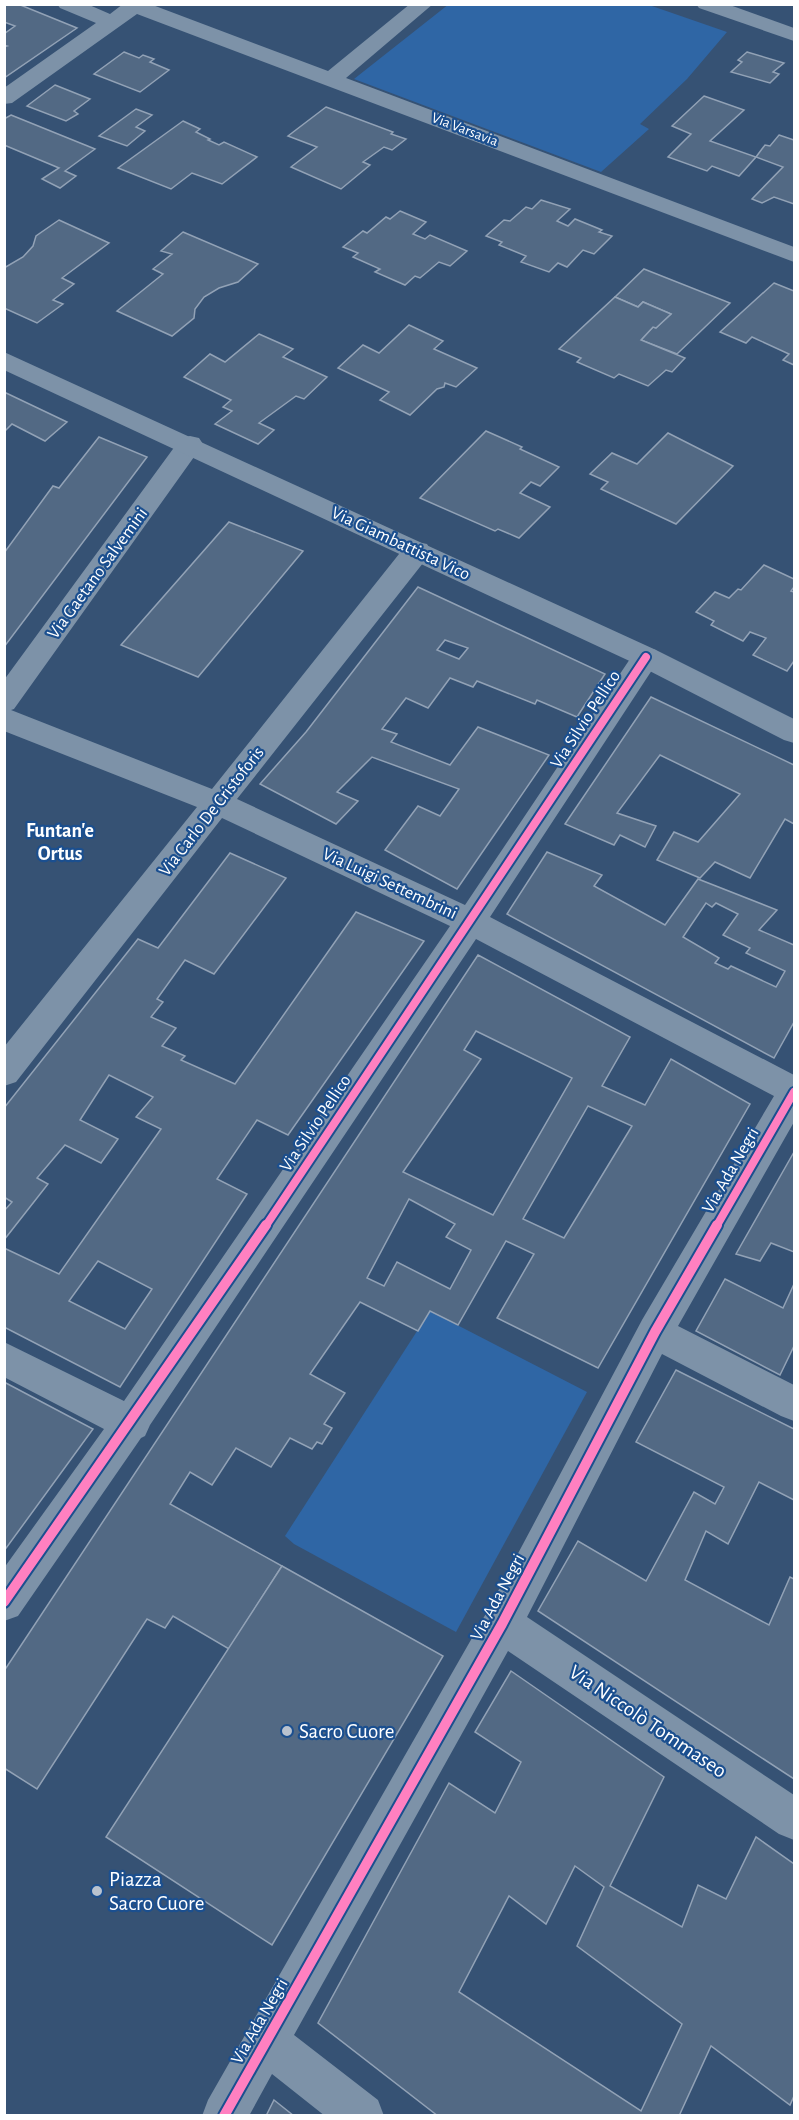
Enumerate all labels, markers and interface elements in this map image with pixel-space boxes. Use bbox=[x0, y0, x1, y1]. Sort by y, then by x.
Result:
street label: Via Varsavia bbox=[429, 110, 500, 149]
street label: Via Giambattista Vico bbox=[328, 504, 473, 584]
street label: Via Gaetano Salvemini bbox=[44, 505, 151, 642]
street label: Via Silvio Pellico bbox=[548, 667, 624, 772]
street label: Via Carlo De Cristoforis bbox=[156, 744, 268, 880]
district label: Funtan'e Ortus bbox=[26, 821, 94, 864]
street label: Via Luigi Settembrini bbox=[320, 845, 460, 923]
street label: Via Silvio Pellico bbox=[277, 1072, 355, 1175]
street label: Via Ada Negri bbox=[699, 1125, 763, 1216]
street label: Via Ada Negri bbox=[468, 1551, 528, 1644]
street label: Via Niccolò Tommaseo bbox=[565, 1661, 730, 1782]
place label: Sacro Cuore bbox=[299, 1721, 395, 1742]
marker: Sacro Cuore bbox=[280, 1724, 294, 1738]
place label: Piazza Sacro Cuore bbox=[109, 1869, 205, 1914]
marker: Piazza Sacro Cuore bbox=[90, 1884, 104, 1898]
street label: Via Ada Negri bbox=[228, 1976, 292, 2067]

